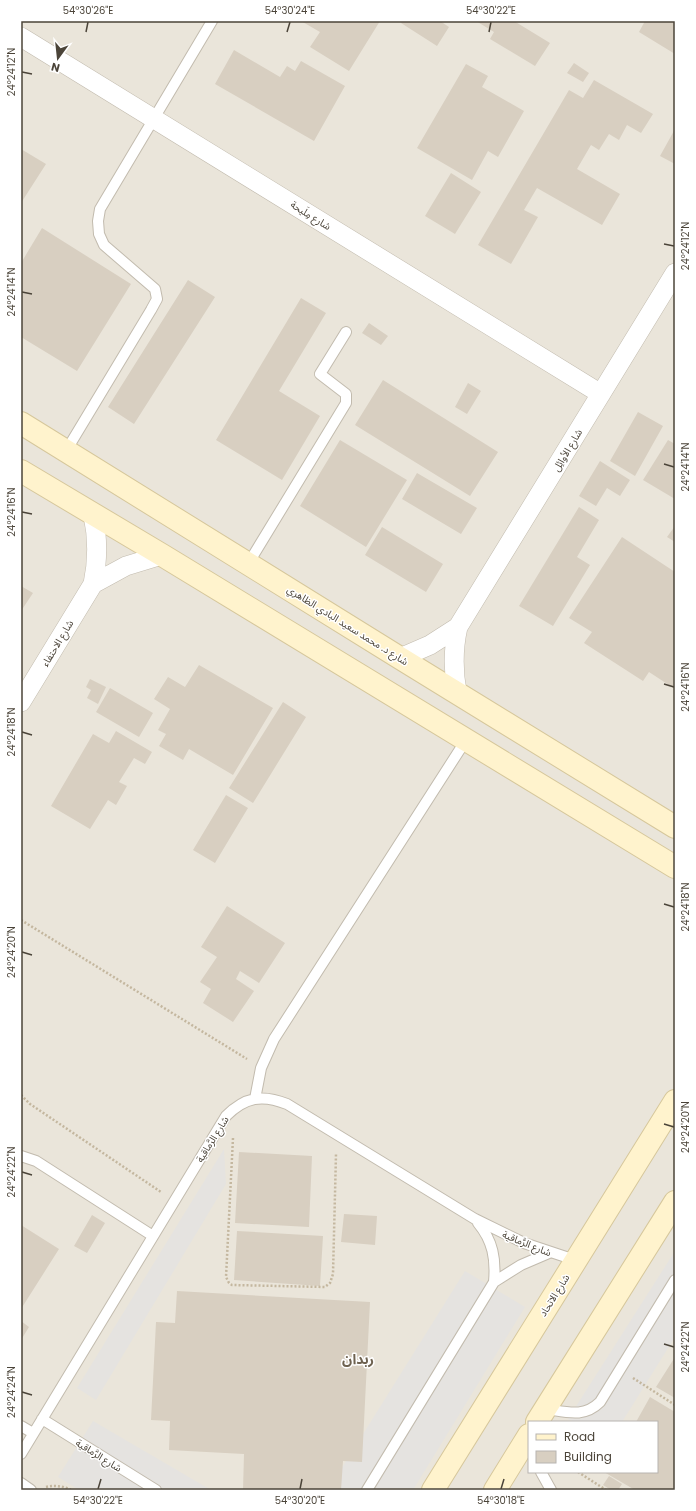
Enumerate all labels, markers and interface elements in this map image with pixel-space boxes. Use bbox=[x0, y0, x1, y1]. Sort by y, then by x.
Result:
text: 54°30'26"E bbox=[63, 3, 113, 18]
text: 54°30'24"E bbox=[265, 3, 315, 18]
text: 54°30'22"E bbox=[466, 3, 516, 18]
north arrow bbox=[38, 38, 78, 78]
text: 24°24'12"N bbox=[4, 48, 19, 96]
text: N bbox=[49, 59, 61, 76]
street label: شارع مِلَيحة bbox=[288, 197, 334, 234]
text: 24°24'12"N bbox=[678, 222, 693, 270]
text: 24°24'14"N bbox=[4, 267, 19, 317]
street label: شارع الأوائِل bbox=[549, 426, 586, 474]
text: 24°24'14"N bbox=[678, 442, 693, 492]
text: 24°24'16"N bbox=[4, 487, 19, 537]
street label: شارع د. محمد سعيد البادي الظاهري bbox=[284, 582, 411, 669]
street label: شارع الاحتفاء bbox=[38, 617, 77, 669]
text: 24°24'16"N bbox=[678, 662, 693, 712]
text: 24°24'18"N bbox=[4, 707, 19, 757]
text: 24°24'18"N bbox=[678, 882, 693, 932]
text: 24°24'20"N bbox=[4, 926, 19, 978]
text: 24°24'20"N bbox=[678, 1101, 693, 1153]
street label: شارع الرَّماقية bbox=[192, 1113, 233, 1165]
text: 24°24'22"N bbox=[4, 1146, 19, 1198]
street label: شارع الرَّماقية bbox=[500, 1227, 554, 1260]
street label: شارع الاتحاد bbox=[536, 1271, 573, 1319]
text: 24°24'22"N bbox=[678, 1321, 693, 1373]
district label: ربدان bbox=[342, 1349, 374, 1369]
text: 24°24'24"N bbox=[4, 1366, 19, 1418]
legend bbox=[528, 1421, 658, 1473]
text: Road bbox=[564, 1428, 595, 1445]
street label: شارع الرَّماقية bbox=[73, 1435, 125, 1476]
text: Building bbox=[564, 1448, 612, 1465]
text: 54°30'22"E bbox=[73, 1493, 123, 1508]
text: 54°30'20"E bbox=[275, 1493, 325, 1508]
text: 54°30'18"E bbox=[477, 1493, 525, 1508]

